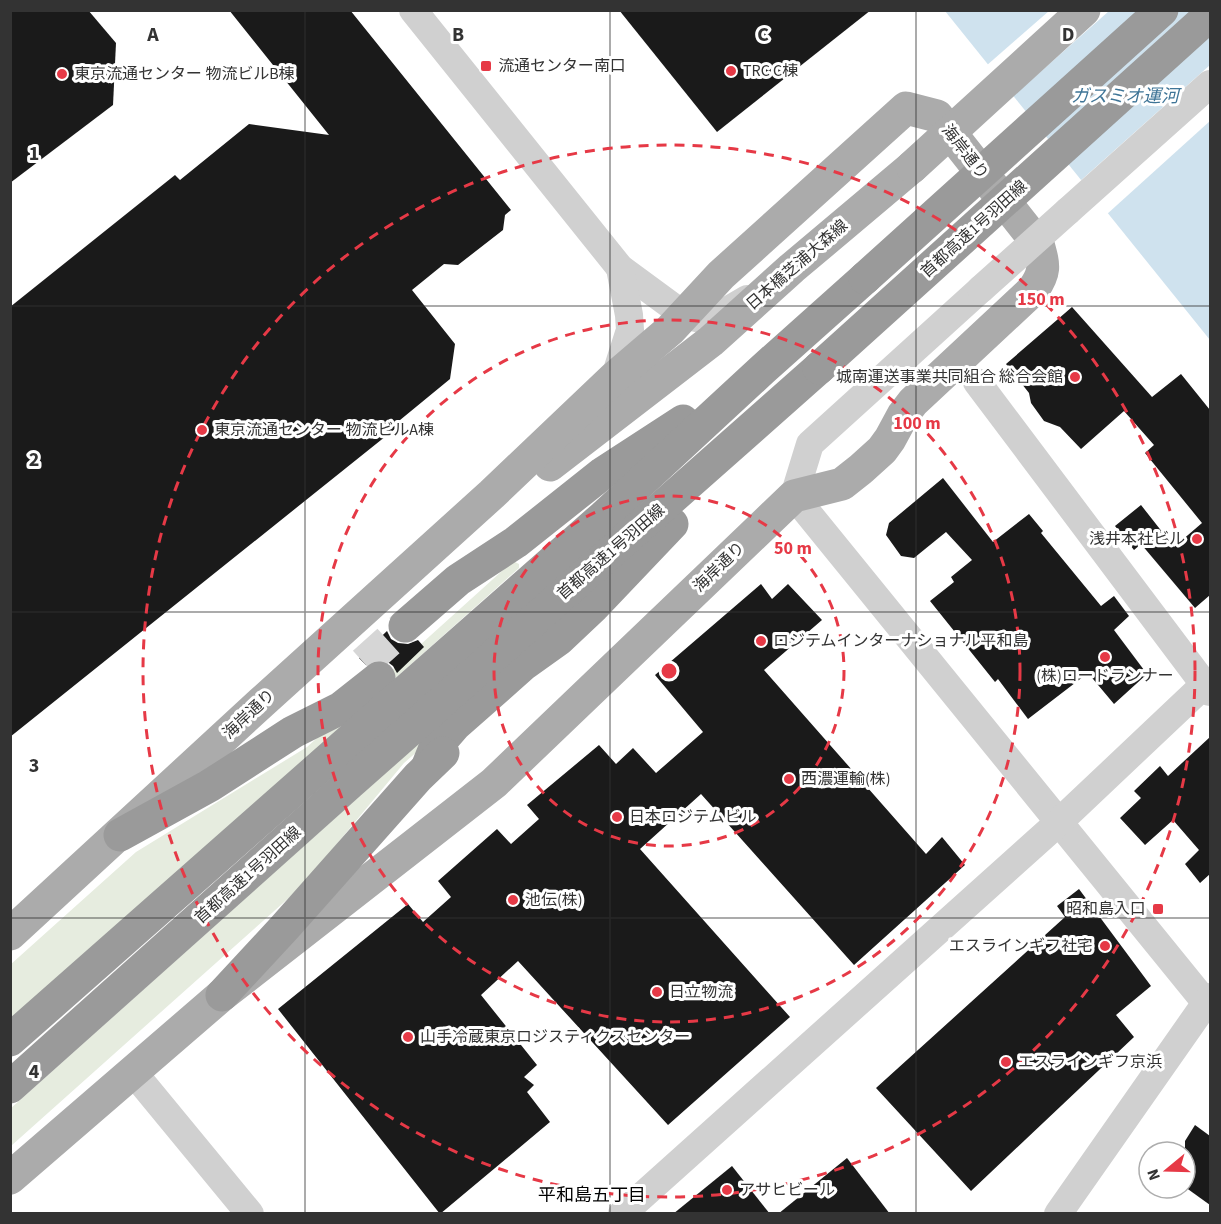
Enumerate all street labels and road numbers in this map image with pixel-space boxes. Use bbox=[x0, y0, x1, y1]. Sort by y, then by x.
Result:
street label: 海岸通り bbox=[937, 120, 993, 184]
street label: 首都高速1号羽田線 bbox=[916, 175, 1032, 283]
street label: 日本橋芝浦大森線 bbox=[741, 215, 853, 315]
street label: 首都高速1号羽田線 bbox=[552, 499, 670, 605]
street label: 海岸通り bbox=[688, 537, 750, 597]
street label: 海岸通り bbox=[218, 684, 280, 744]
street label: 首都高速1号羽田線 bbox=[190, 821, 306, 929]

